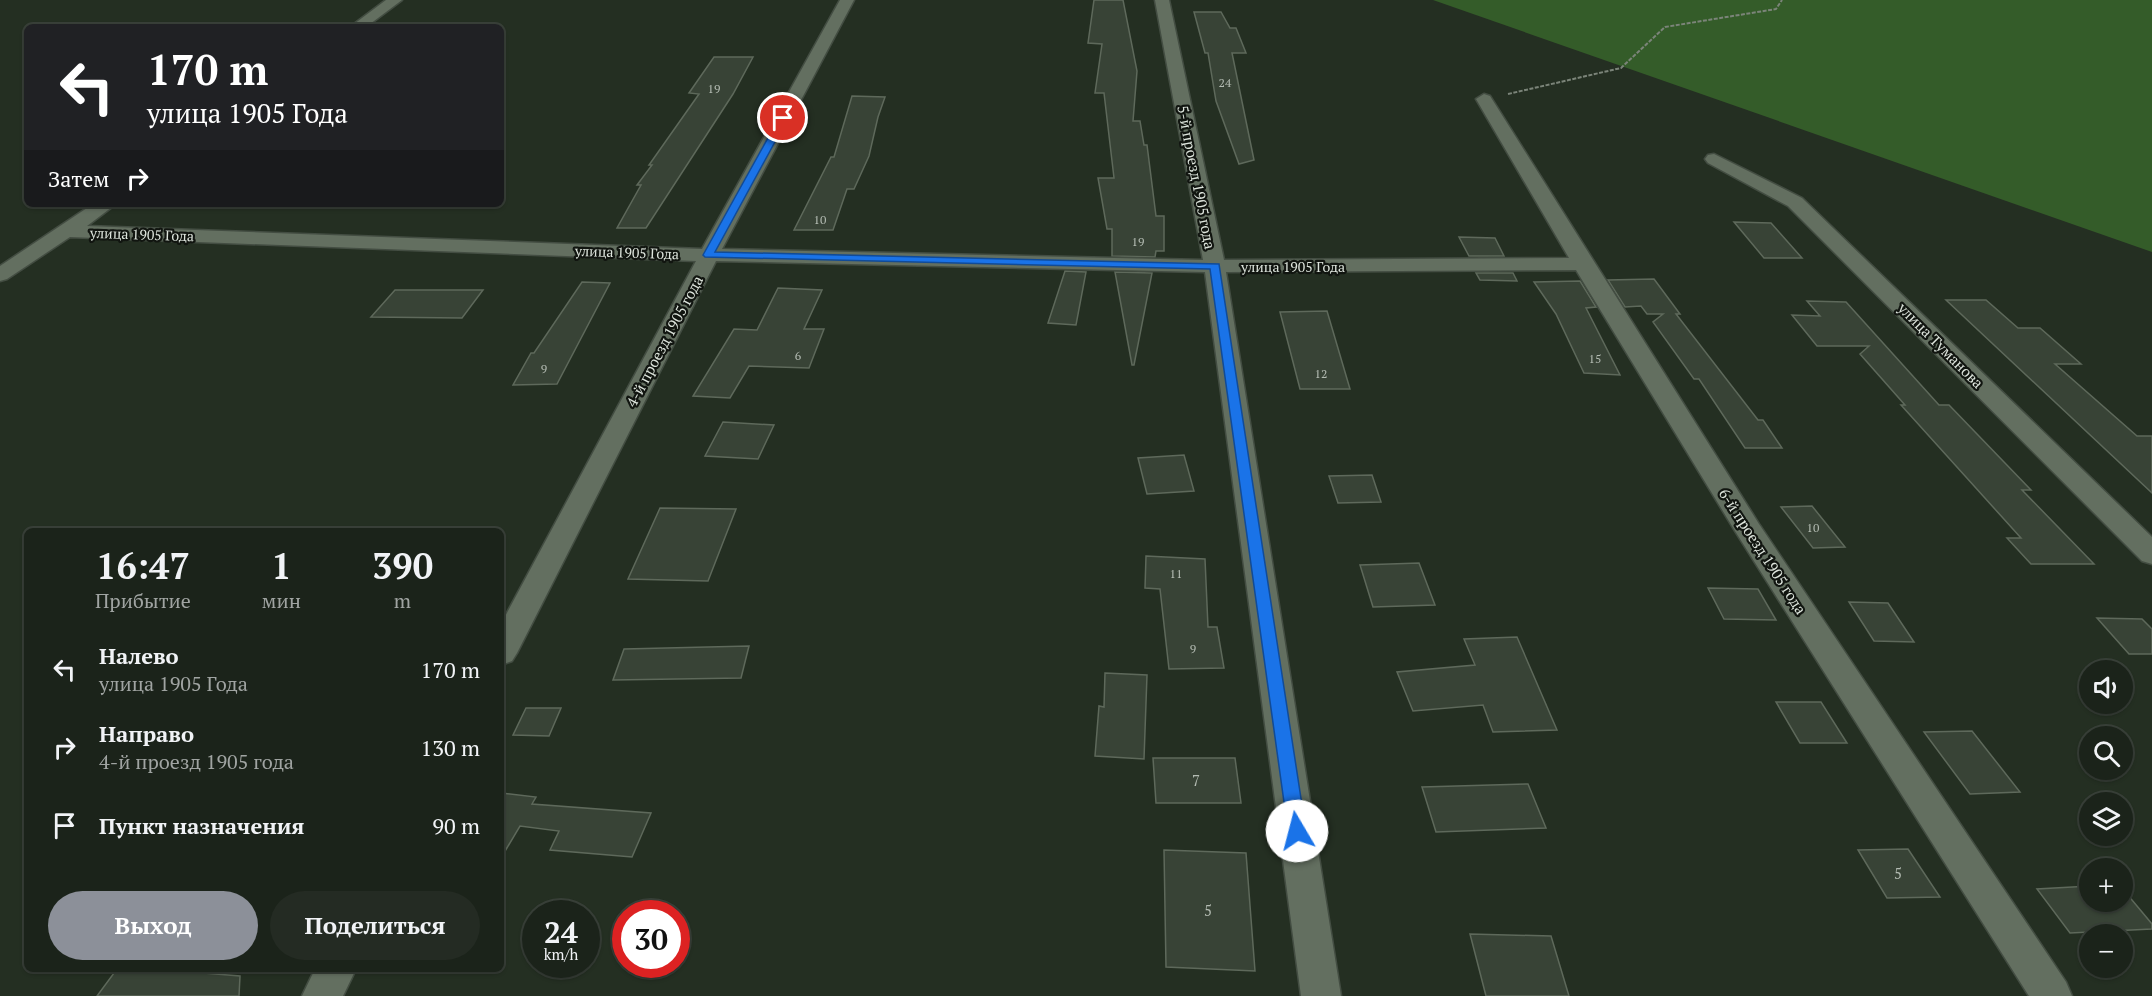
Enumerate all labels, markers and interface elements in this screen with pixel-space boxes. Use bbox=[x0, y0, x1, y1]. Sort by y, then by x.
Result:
text: 170 m bbox=[147, 41, 268, 97]
icon: left bbox=[48, 48, 126, 126]
house number: 24 bbox=[1219, 75, 1232, 90]
house number: 19 bbox=[708, 81, 720, 96]
pin bbox=[757, 92, 808, 143]
text: улица 1905 Года bbox=[147, 95, 348, 131]
icon: arrive bbox=[766, 101, 799, 134]
street label: 5-й проезд 1905 года bbox=[1173, 103, 1221, 251]
icon: right bbox=[121, 162, 154, 195]
text: Затем bbox=[48, 164, 109, 193]
house number: 10 bbox=[814, 212, 826, 227]
street label: улица 1905 Года bbox=[89, 223, 194, 245]
house number: 19 bbox=[1132, 234, 1144, 249]
street label: улица 1905 Года bbox=[574, 241, 679, 263]
street label: улица 1905 Года bbox=[1240, 257, 1345, 276]
street label: 4-й проезд 1905 года bbox=[621, 271, 707, 410]
street label: улица Туманова bbox=[1893, 297, 1988, 392]
house number: 6 bbox=[795, 348, 802, 363]
house number: 15 bbox=[1589, 351, 1601, 366]
house number: 9 bbox=[541, 361, 547, 376]
house number: 12 bbox=[1315, 366, 1327, 381]
street label: 6-й проезд 1905 года bbox=[1715, 484, 1811, 618]
house number: 10 bbox=[1807, 520, 1819, 535]
text: 16:47 bbox=[96, 542, 190, 589]
text: 1 bbox=[271, 542, 292, 589]
text: 390 bbox=[372, 542, 433, 589]
house number: 11 bbox=[1170, 566, 1182, 581]
text: Прибытие bbox=[95, 587, 191, 614]
text: мин bbox=[262, 587, 301, 614]
text: m bbox=[394, 587, 411, 614]
text: Налево bbox=[99, 641, 179, 670]
house number: 9 bbox=[1190, 641, 1196, 656]
icon: left bbox=[48, 653, 81, 686]
text: 170 m bbox=[420, 655, 480, 684]
map controls bbox=[2079, 660, 2133, 978]
button: sound bbox=[2079, 660, 2133, 714]
text: улица 1905 Года bbox=[99, 670, 248, 697]
text: Направо bbox=[99, 719, 194, 748]
button: search bbox=[2079, 726, 2133, 780]
icon: right bbox=[48, 731, 81, 764]
text: 130 m bbox=[420, 733, 480, 762]
text: 4-й проезд 1905 года bbox=[99, 748, 294, 775]
house number: 7 bbox=[1192, 770, 1200, 790]
button: layers bbox=[2079, 792, 2133, 846]
position arrow bbox=[1265, 799, 1329, 863]
icon: arrive bbox=[48, 809, 81, 842]
text: Пункт назначения bbox=[99, 811, 304, 840]
text: 90 m bbox=[432, 811, 480, 840]
button: + bbox=[2079, 858, 2133, 912]
house number: 5 bbox=[1894, 863, 1902, 883]
button: Выход bbox=[48, 891, 258, 960]
button: Поделиться bbox=[270, 891, 480, 960]
speed limit sign: 30 bbox=[612, 900, 690, 978]
house number: 5 bbox=[1204, 900, 1212, 920]
text: 24 bbox=[544, 912, 578, 952]
button: − bbox=[2079, 924, 2133, 978]
text: km/h bbox=[544, 944, 578, 964]

